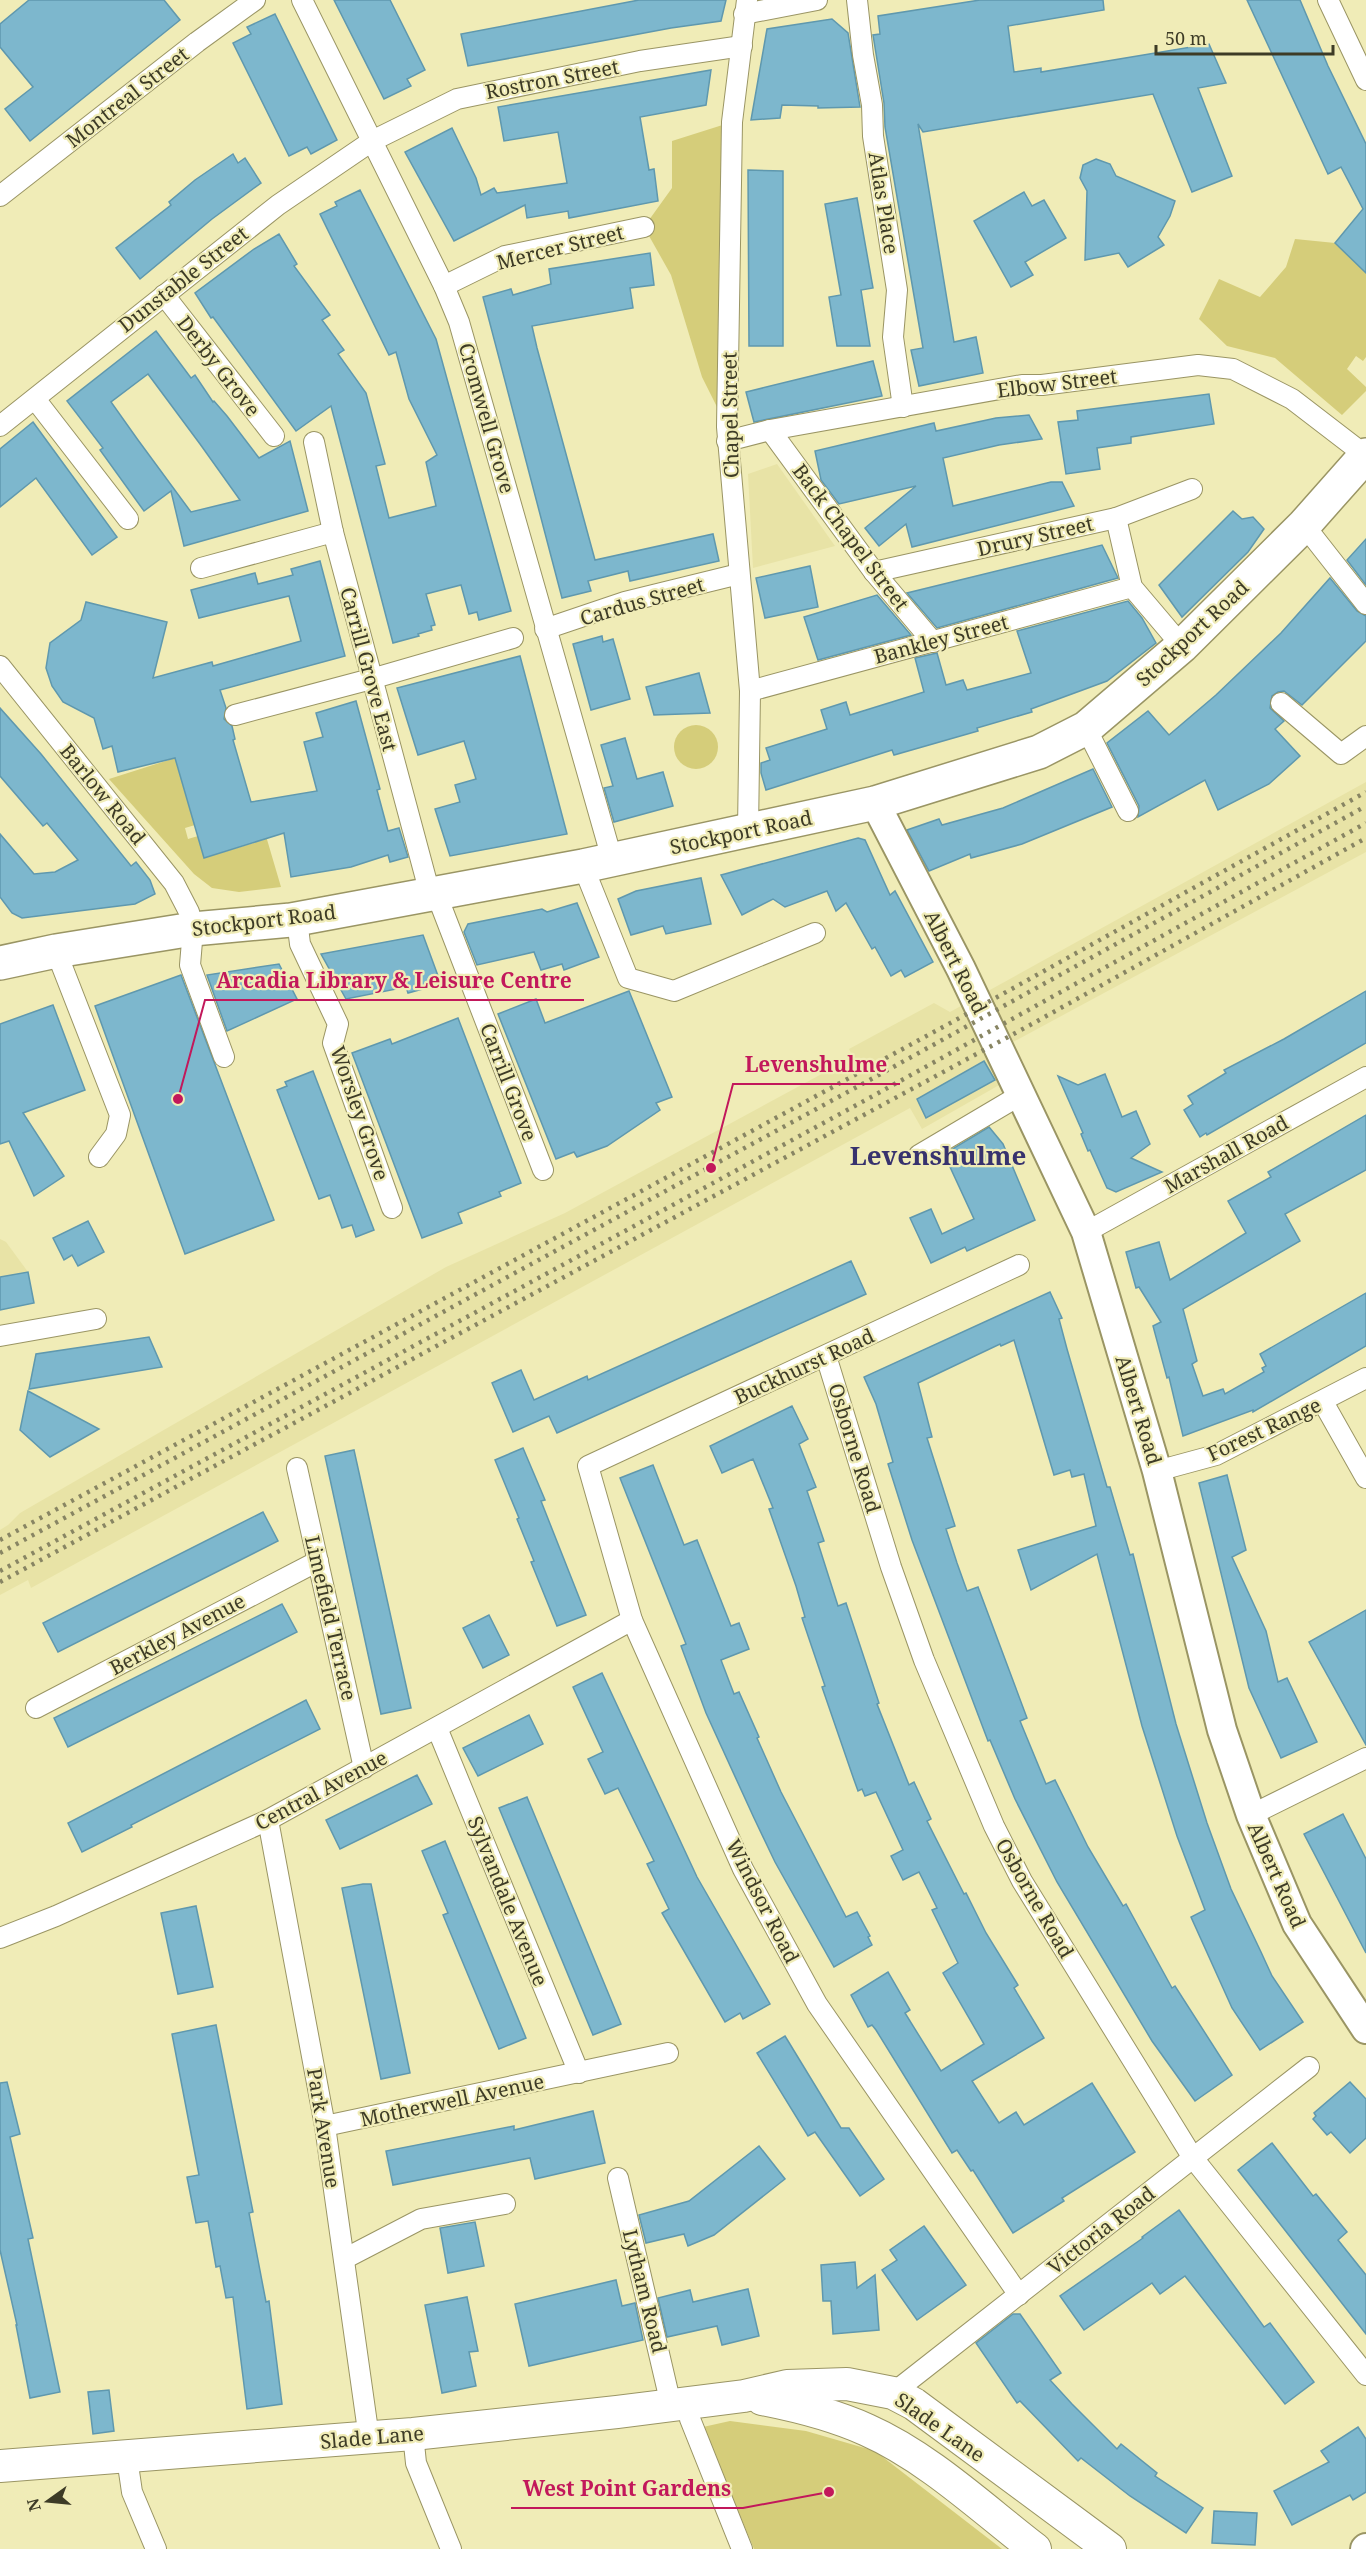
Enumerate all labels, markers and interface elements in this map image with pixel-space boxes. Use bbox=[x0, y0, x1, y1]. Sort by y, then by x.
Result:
scale bar bbox=[1156, 18, 1333, 56]
text: 50 m bbox=[1165, 26, 1207, 50]
street label: Montreal Street bbox=[60, 41, 194, 153]
street label: Rostron Street bbox=[483, 53, 621, 105]
street label: Atlas Place bbox=[863, 150, 905, 256]
street label: Mercer Street bbox=[494, 218, 626, 276]
street label: Dunstable Street bbox=[113, 220, 253, 338]
street label: Derby Grove bbox=[171, 310, 267, 422]
street label: Cromwell Grove bbox=[453, 340, 521, 496]
street label: Chapel Street bbox=[715, 352, 745, 478]
street label: Elbow Street bbox=[995, 362, 1119, 404]
street label: Back Chapel Street bbox=[787, 458, 915, 616]
street label: Drury Street bbox=[974, 510, 1096, 562]
street label: Cardus Street bbox=[577, 570, 707, 632]
street label: Stockport Road bbox=[1130, 574, 1254, 692]
street label: Carrill Grove East bbox=[334, 584, 404, 754]
street label: Bankley Street bbox=[871, 608, 1011, 670]
street label: Barlow Road bbox=[54, 738, 152, 850]
street label: Stockport Road bbox=[667, 804, 815, 860]
street label: Stockport Road bbox=[191, 898, 337, 942]
street label: Albert Road bbox=[918, 905, 994, 1019]
callout: Arcadia Library & Leisure Centre bbox=[205, 961, 584, 1000]
text: Arcadia Library & Leisure Centre bbox=[216, 966, 572, 994]
street label: Carrill Grove bbox=[474, 1019, 544, 1145]
street label: Worsley Grove bbox=[324, 1042, 396, 1184]
callout: Levenshulme bbox=[733, 1045, 900, 1084]
text: Levenshulme bbox=[745, 1050, 887, 1078]
street label: Marshall Road bbox=[1159, 1109, 1293, 1199]
district label: Levenshulme bbox=[850, 1137, 1026, 1173]
street label: Buckhurst Road bbox=[730, 1322, 878, 1410]
street label: Albert Road bbox=[1110, 1352, 1168, 1468]
street label: Osborne Road bbox=[822, 1380, 888, 1516]
street label: Forest Range bbox=[1203, 1391, 1325, 1467]
street label: Limefield Terrace bbox=[299, 1533, 363, 1703]
street label: Berkley Avenue bbox=[105, 1587, 249, 1681]
street label: Central Avenue bbox=[250, 1744, 392, 1836]
street label: Sylvandale Avenue bbox=[462, 1812, 554, 1990]
street label: Albert Road bbox=[1242, 1818, 1312, 1932]
street label: Osborne Road bbox=[990, 1833, 1080, 1963]
street label: Windsor Road bbox=[720, 1834, 806, 1968]
street label: Park Avenue bbox=[301, 2066, 347, 2190]
street label: Motherwell Avenue bbox=[358, 2067, 546, 2133]
street label: Victoria Road bbox=[1042, 2180, 1160, 2280]
street label: Lytham Road bbox=[617, 2226, 673, 2356]
street label: Slade Lane bbox=[890, 2386, 990, 2468]
street label: Slade Lane bbox=[319, 2419, 425, 2455]
callout: West Point Gardens bbox=[511, 2469, 743, 2508]
north arrow bbox=[18, 2471, 78, 2531]
text: West Point Gardens bbox=[523, 2474, 731, 2502]
text: N bbox=[21, 2496, 46, 2514]

